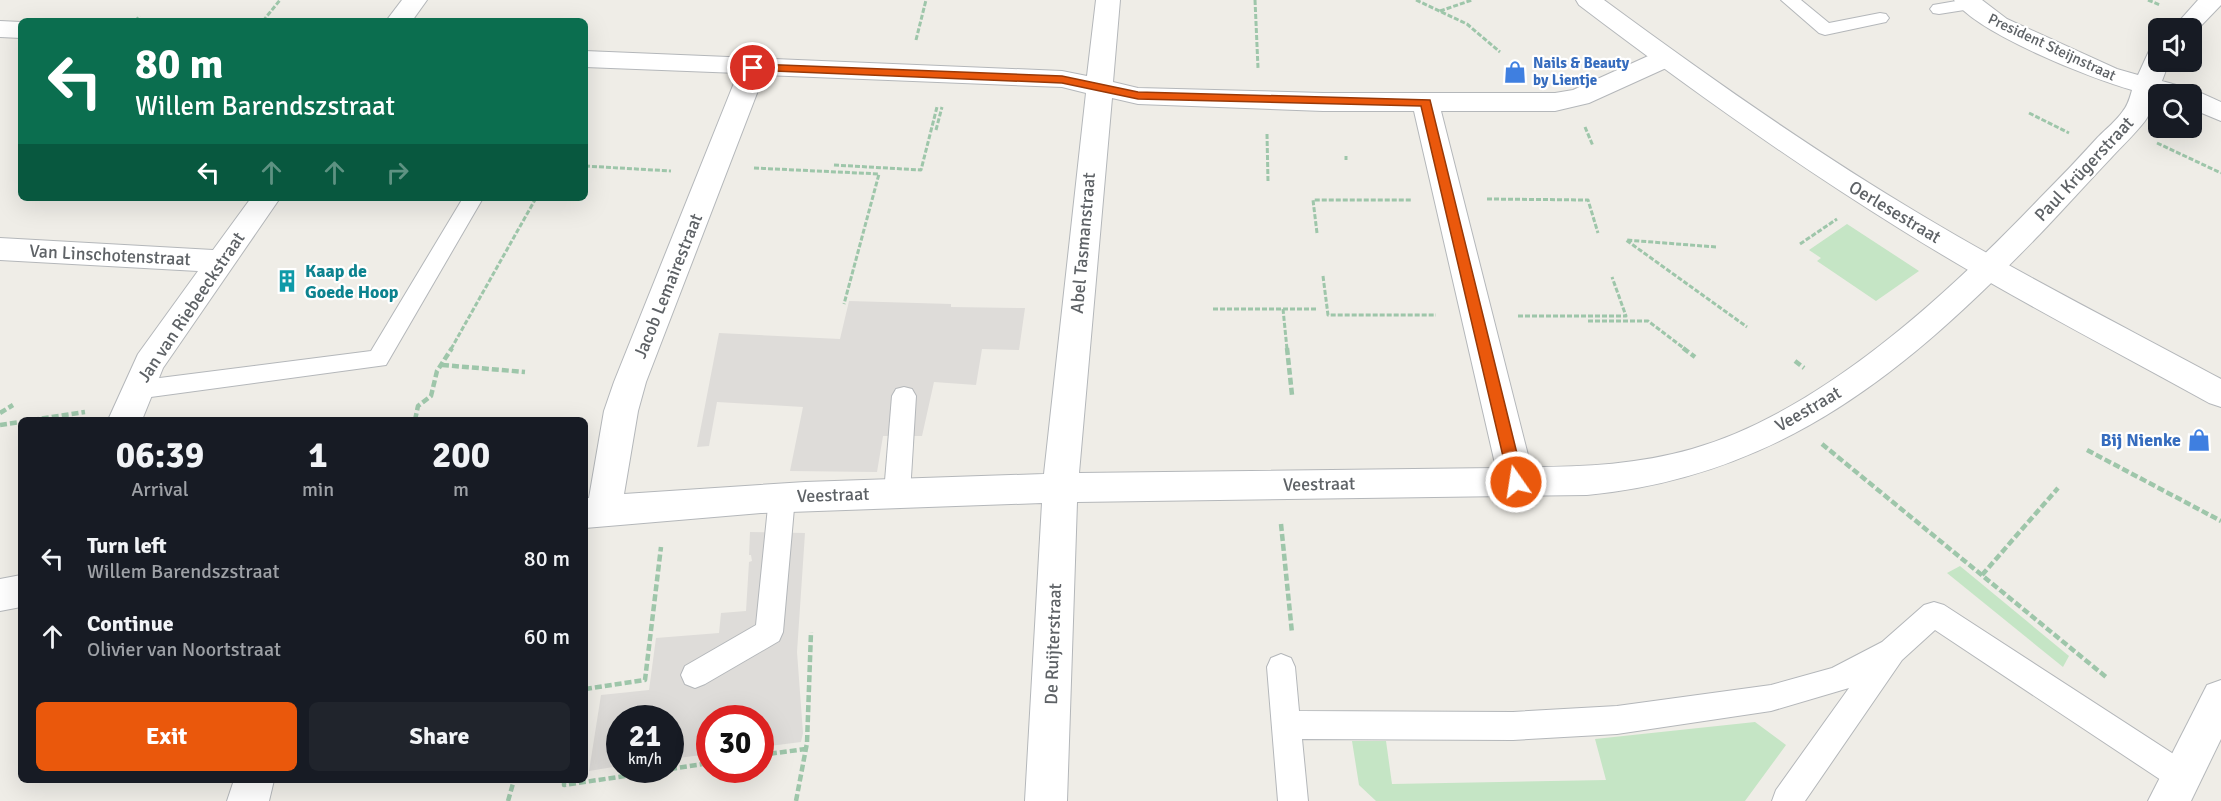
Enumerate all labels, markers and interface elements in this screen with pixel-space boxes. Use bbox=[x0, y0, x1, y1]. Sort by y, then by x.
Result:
street label: President Steijnstraat bbox=[1985, 10, 2119, 84]
map controls bbox=[2148, 18, 2202, 138]
button: sound bbox=[2148, 18, 2202, 72]
text: 80 m bbox=[135, 39, 224, 90]
icon: left bbox=[36, 42, 114, 120]
pin bbox=[727, 42, 778, 93]
icon: arrive bbox=[736, 51, 769, 84]
place label: Nails & Beauty by Lientje bbox=[1533, 54, 1630, 89]
shop icon: Nails & Beauty by Lientje bbox=[1502, 59, 1528, 85]
button: search bbox=[2148, 84, 2202, 138]
text: Willem Barendszstraat bbox=[135, 90, 395, 123]
street label: Paul Krügerstraat bbox=[2030, 112, 2138, 226]
icon: left bbox=[192, 156, 225, 189]
icon: ahead bbox=[255, 156, 288, 189]
icon: ahead bbox=[318, 156, 351, 189]
icon: right bbox=[381, 156, 414, 189]
street label: Abel Tasmanstraat bbox=[1066, 172, 1100, 314]
street label: Oerlesestraat bbox=[1845, 176, 1945, 248]
street label: Jacob Lemairestraat bbox=[629, 210, 707, 362]
street label: Jan van Riebeeckstraat bbox=[133, 228, 249, 386]
street label: Van Linschotenstraat bbox=[29, 240, 191, 270]
place label: Kaap de Goede Hoop bbox=[305, 260, 399, 303]
building icon: Kaap de Goede Hoop bbox=[274, 268, 300, 294]
street label: Veestraat bbox=[1771, 381, 1845, 437]
shop icon: Bij Nienke bbox=[2186, 427, 2212, 453]
place label: Bij Nienke bbox=[2100, 429, 2181, 451]
text: 06:39 bbox=[116, 433, 204, 478]
text: 1 bbox=[308, 433, 328, 478]
text: 200 bbox=[432, 433, 490, 478]
position arrow bbox=[1484, 450, 1548, 514]
street label: Veestraat bbox=[1283, 472, 1355, 496]
text: Arrival bbox=[131, 477, 189, 502]
text: min bbox=[302, 477, 334, 502]
text: m bbox=[453, 477, 469, 502]
street label: Veestraat bbox=[796, 483, 870, 507]
text: Turn left bbox=[87, 532, 167, 559]
icon: left bbox=[36, 542, 69, 575]
text: 80 m bbox=[524, 545, 570, 572]
text: Willem Barendszstraat bbox=[87, 559, 280, 584]
street label: De Ruijterstraat bbox=[1040, 583, 1066, 705]
text: Continue bbox=[87, 610, 174, 637]
icon: ahead bbox=[36, 620, 69, 653]
text: 60 m bbox=[524, 623, 570, 650]
text: Olivier van Noortstraat bbox=[87, 637, 281, 662]
button: Exit bbox=[36, 702, 297, 771]
button: Share bbox=[309, 702, 570, 771]
speed limit sign: 30 bbox=[696, 705, 774, 783]
text: 21 bbox=[629, 718, 661, 755]
text: km/h bbox=[628, 750, 662, 768]

